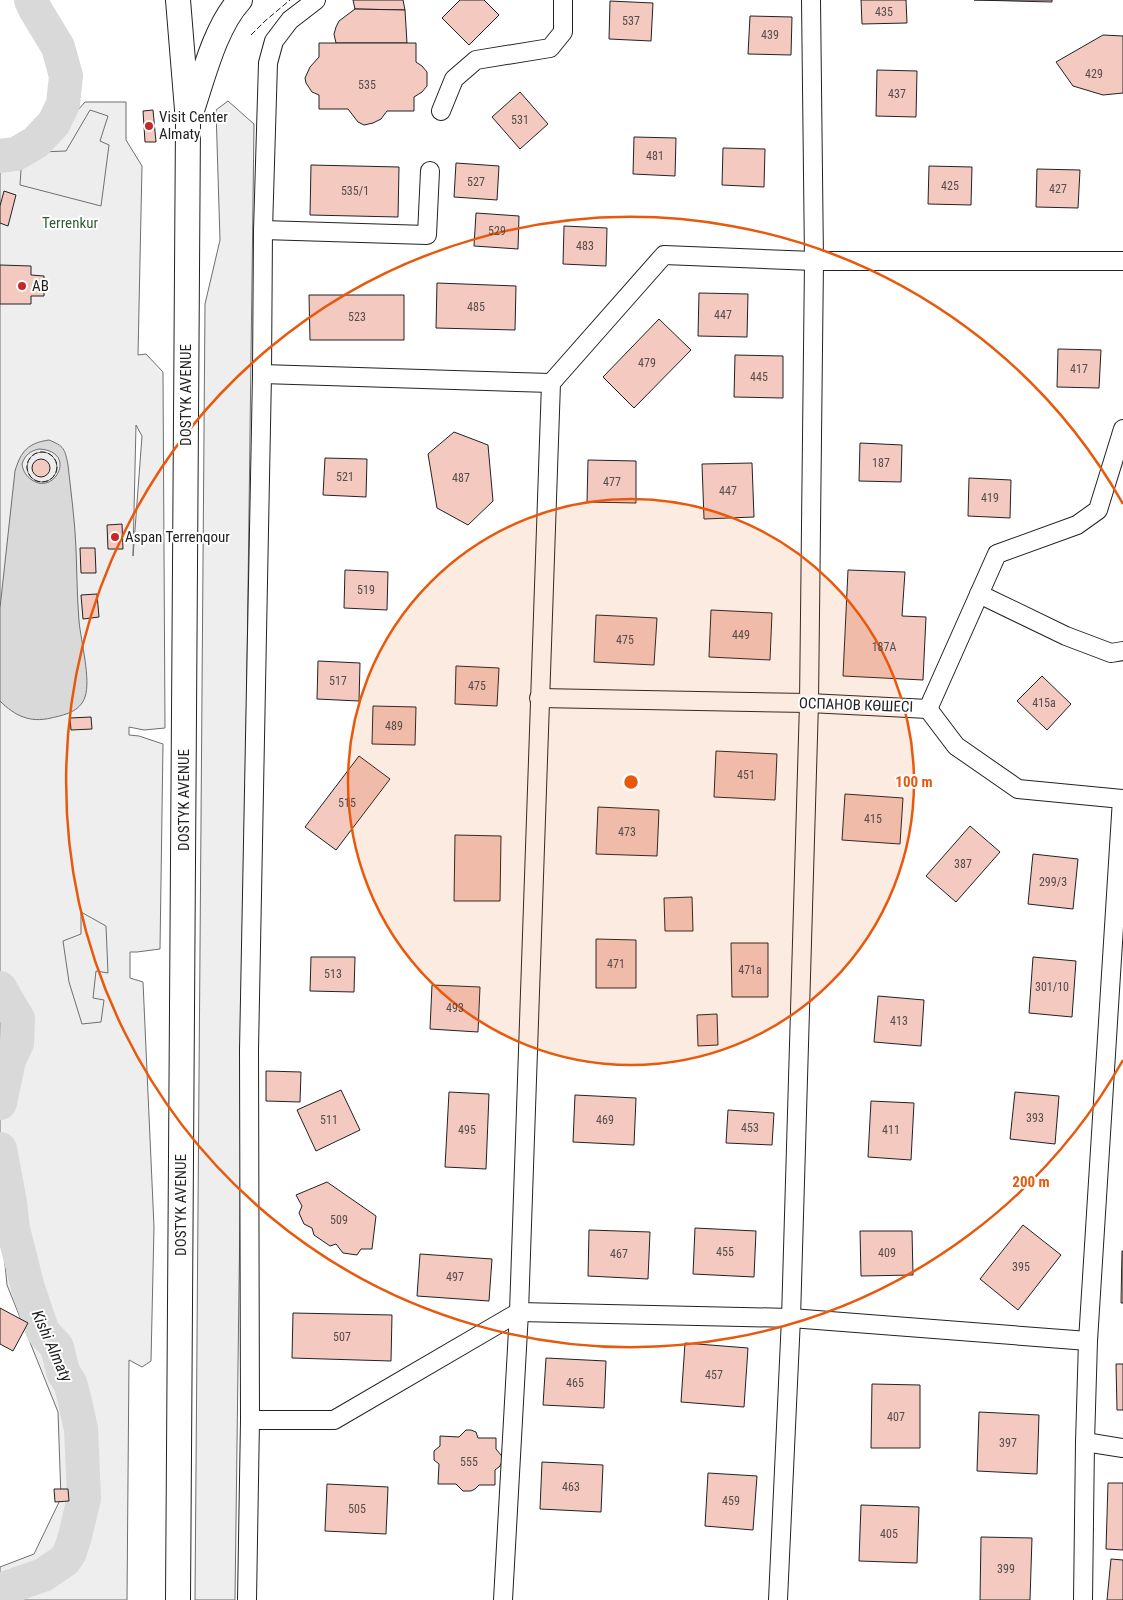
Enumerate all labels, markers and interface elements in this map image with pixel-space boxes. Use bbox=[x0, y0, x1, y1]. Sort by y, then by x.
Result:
house number: 435 bbox=[875, 5, 893, 19]
house number: 537 bbox=[622, 14, 640, 28]
house number: 439 bbox=[761, 28, 779, 42]
house number: 429 bbox=[1085, 67, 1103, 81]
house number: 535 bbox=[358, 78, 376, 92]
house number: 437 bbox=[888, 87, 906, 101]
place label: Visit Center Almaty bbox=[159, 108, 228, 143]
house number: 531 bbox=[511, 113, 529, 127]
marker: Visit Center Almaty bbox=[143, 120, 155, 132]
house number: 481 bbox=[646, 149, 664, 163]
house number: 527 bbox=[467, 175, 485, 189]
house number: 425 bbox=[941, 179, 959, 193]
house number: 427 bbox=[1049, 182, 1067, 196]
house number: 535/1 bbox=[341, 184, 369, 198]
park label: Terrenkur bbox=[42, 214, 98, 232]
house number: 529 bbox=[488, 224, 506, 238]
house number: 483 bbox=[576, 239, 594, 253]
place label: AB bbox=[32, 277, 49, 295]
marker: AB bbox=[16, 280, 28, 292]
house number: 485 bbox=[467, 300, 485, 314]
house number: 447 bbox=[714, 308, 732, 322]
house number: 523 bbox=[348, 310, 366, 324]
street label: DOSTYK AVENUE bbox=[177, 344, 195, 446]
house number: 479 bbox=[638, 356, 656, 370]
house number: 417 bbox=[1070, 362, 1088, 376]
house number: 445 bbox=[750, 370, 768, 384]
house number: 187 bbox=[872, 456, 890, 470]
house number: 521 bbox=[336, 470, 354, 484]
house number: 487 bbox=[452, 471, 470, 485]
house number: 477 bbox=[603, 475, 621, 489]
house number: 447 bbox=[719, 484, 737, 498]
house number: 419 bbox=[981, 491, 999, 505]
place label: Aspan Terrenqour bbox=[125, 528, 230, 546]
marker: Aspan Terrenqour bbox=[109, 531, 121, 543]
house number: 519 bbox=[357, 583, 375, 597]
house number: 449 bbox=[732, 628, 750, 642]
house number: 475 bbox=[616, 633, 634, 647]
house number: 187А bbox=[872, 640, 896, 654]
house number: 517 bbox=[329, 674, 347, 688]
house number: 475 bbox=[468, 679, 486, 693]
street label: ОСПАНОВ КӨШЕСІ bbox=[798, 694, 914, 716]
house number: 415а bbox=[1032, 696, 1056, 710]
house number: 489 bbox=[385, 719, 403, 733]
street label: DOSTYK AVENUE bbox=[175, 749, 193, 851]
house number: 451 bbox=[737, 768, 755, 782]
centre of rings bbox=[622, 773, 640, 791]
text: 100 m bbox=[895, 773, 933, 791]
house number: 515 bbox=[338, 796, 356, 810]
house number: 415 bbox=[864, 812, 882, 826]
house number: 473 bbox=[618, 825, 636, 839]
house number: 387 bbox=[954, 857, 972, 871]
house number: 299/3 bbox=[1039, 875, 1067, 889]
house number: 471 bbox=[607, 957, 625, 971]
house number: 471а bbox=[738, 963, 762, 977]
house number: 513 bbox=[324, 967, 342, 981]
house number: 301/10 bbox=[1035, 980, 1069, 994]
house number: 493 bbox=[446, 1001, 464, 1015]
house number: 413 bbox=[890, 1014, 908, 1028]
house number: 393 bbox=[1026, 1111, 1044, 1125]
house number: 511 bbox=[320, 1113, 338, 1127]
house number: 469 bbox=[596, 1113, 614, 1127]
house number: 453 bbox=[741, 1121, 759, 1135]
house number: 495 bbox=[458, 1123, 476, 1137]
house number: 411 bbox=[882, 1123, 900, 1137]
street label: DOSTYK AVENUE bbox=[172, 1154, 190, 1256]
text: 200 m bbox=[1012, 1173, 1050, 1191]
house number: 509 bbox=[330, 1213, 348, 1227]
house number: 455 bbox=[716, 1245, 734, 1259]
house number: 409 bbox=[878, 1246, 896, 1260]
house number: 467 bbox=[610, 1247, 628, 1261]
house number: 395 bbox=[1012, 1260, 1030, 1274]
house number: 497 bbox=[446, 1270, 464, 1284]
water label: Kіshі Almaty bbox=[28, 1307, 76, 1385]
house number: 507 bbox=[333, 1330, 351, 1344]
house number: 457 bbox=[705, 1368, 723, 1382]
house number: 465 bbox=[566, 1376, 584, 1390]
house number: 407 bbox=[887, 1410, 905, 1424]
house number: 397 bbox=[999, 1436, 1017, 1450]
house number: 555 bbox=[460, 1455, 478, 1469]
house number: 463 bbox=[562, 1480, 580, 1494]
house number: 459 bbox=[722, 1494, 740, 1508]
house number: 505 bbox=[348, 1502, 366, 1516]
house number: 405 bbox=[880, 1527, 898, 1541]
house number: 399 bbox=[997, 1562, 1015, 1576]

